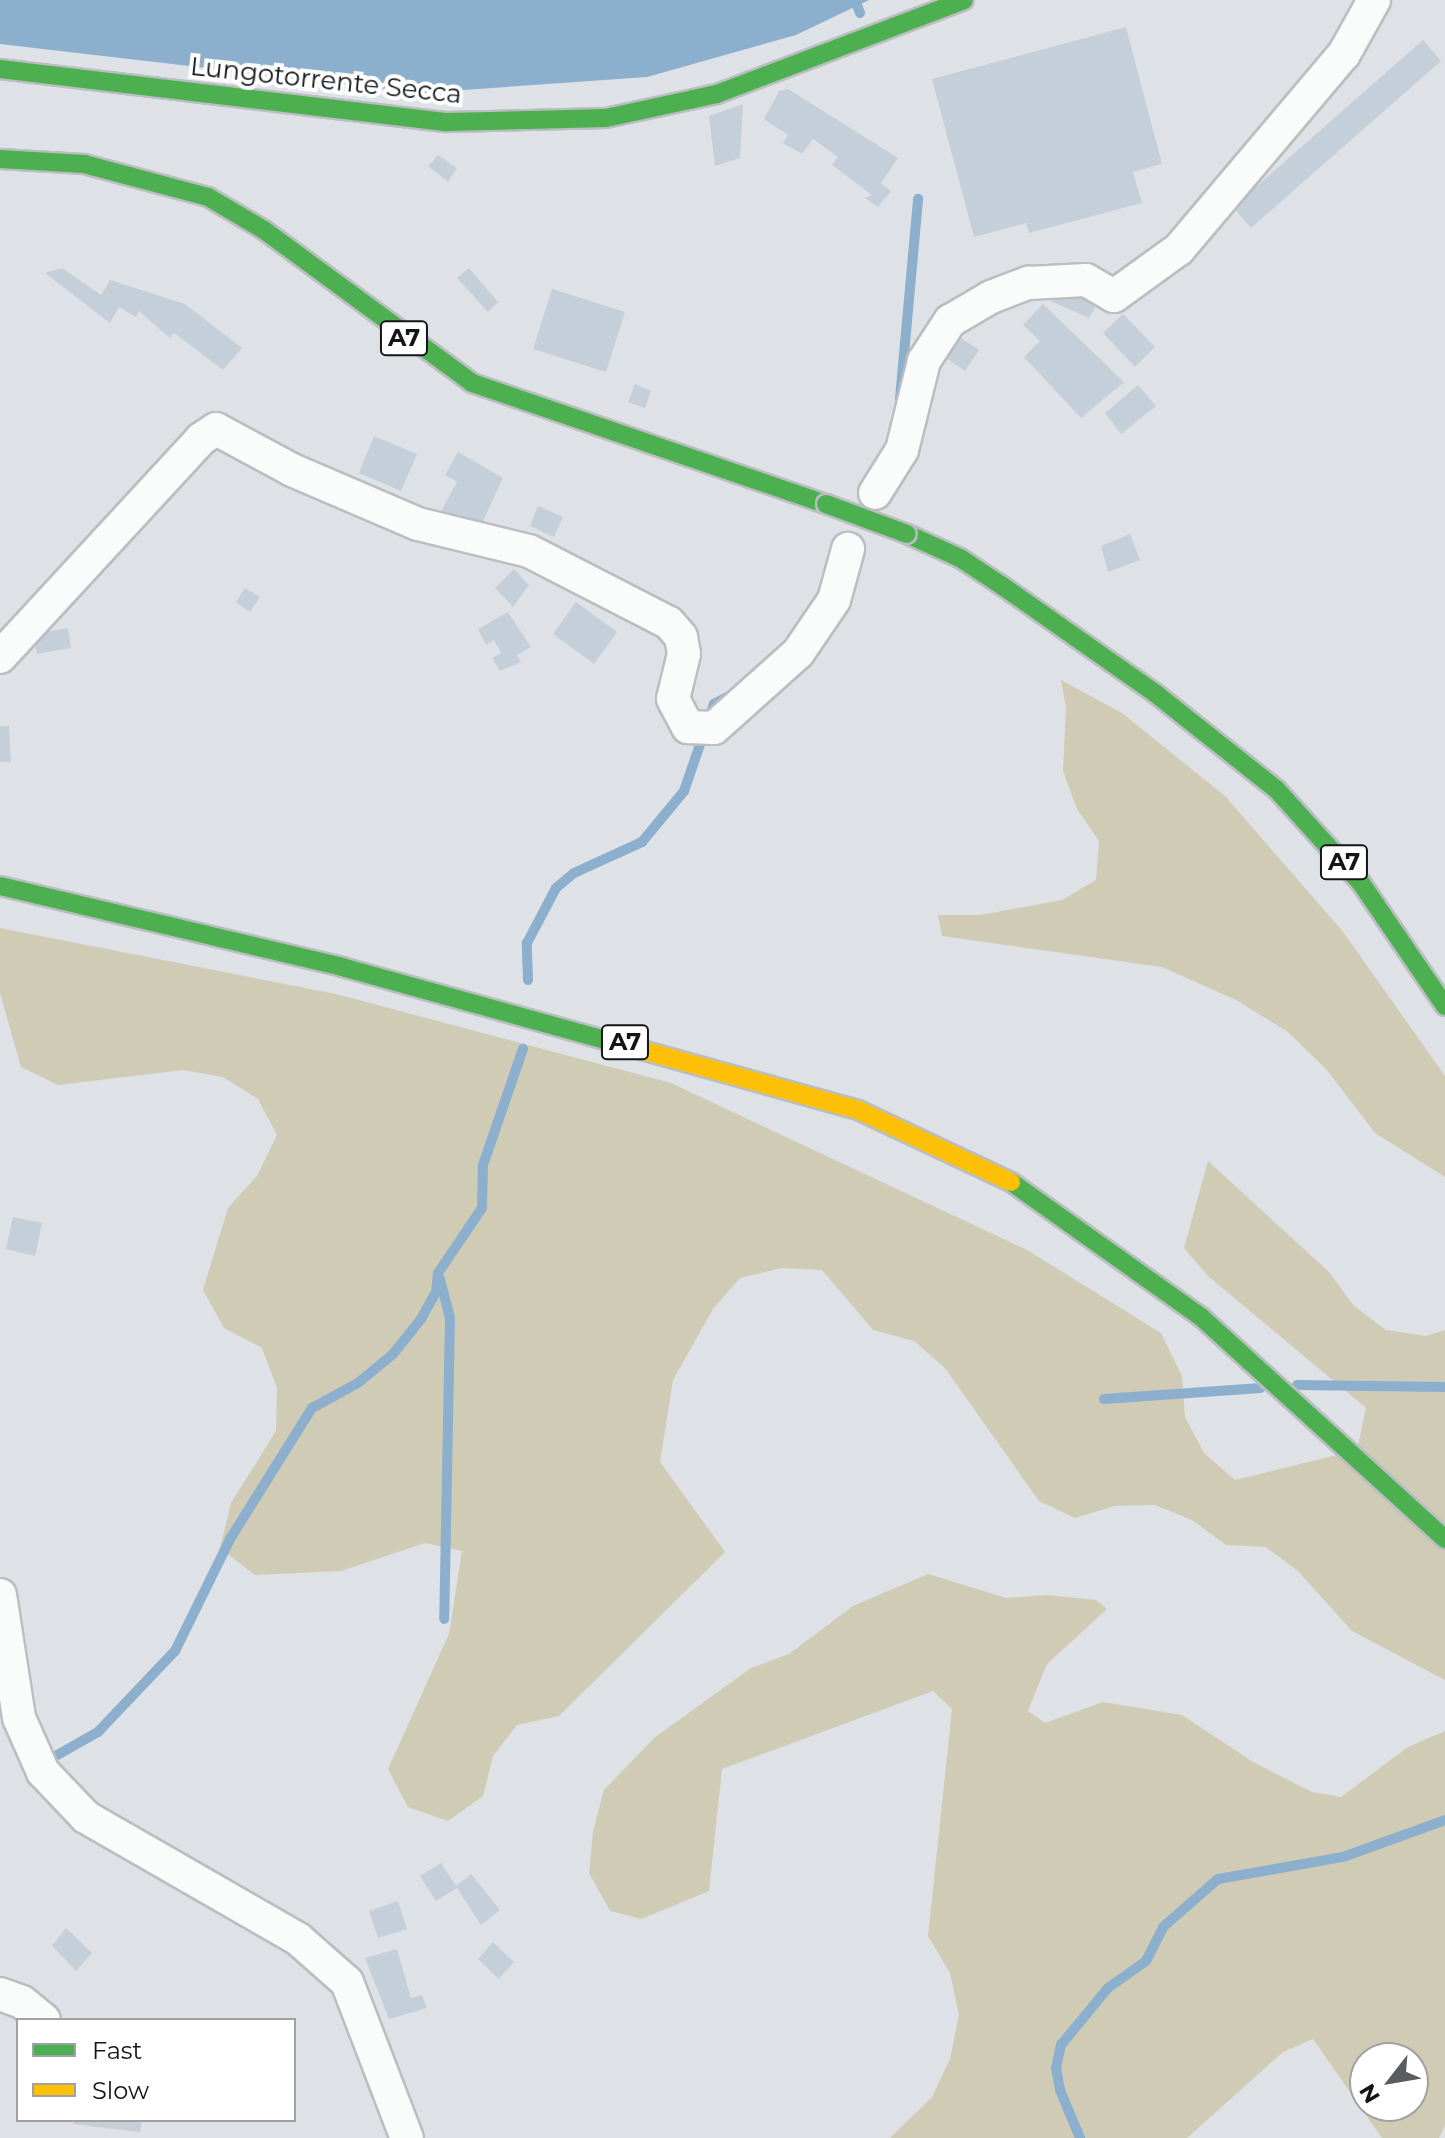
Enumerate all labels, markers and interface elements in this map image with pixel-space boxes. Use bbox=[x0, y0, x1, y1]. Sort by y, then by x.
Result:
street label: Lungotorrente Secca bbox=[189, 51, 463, 111]
road number: A7 bbox=[378, 318, 430, 358]
road number: A7 bbox=[1318, 842, 1370, 882]
road number: A7 bbox=[599, 1022, 651, 1062]
legend bbox=[16, 2018, 296, 2122]
text: Fast bbox=[92, 2036, 142, 2065]
north arrow bbox=[1349, 2042, 1429, 2122]
text: Slow bbox=[92, 2076, 149, 2105]
text: N bbox=[1354, 2079, 1386, 2108]

